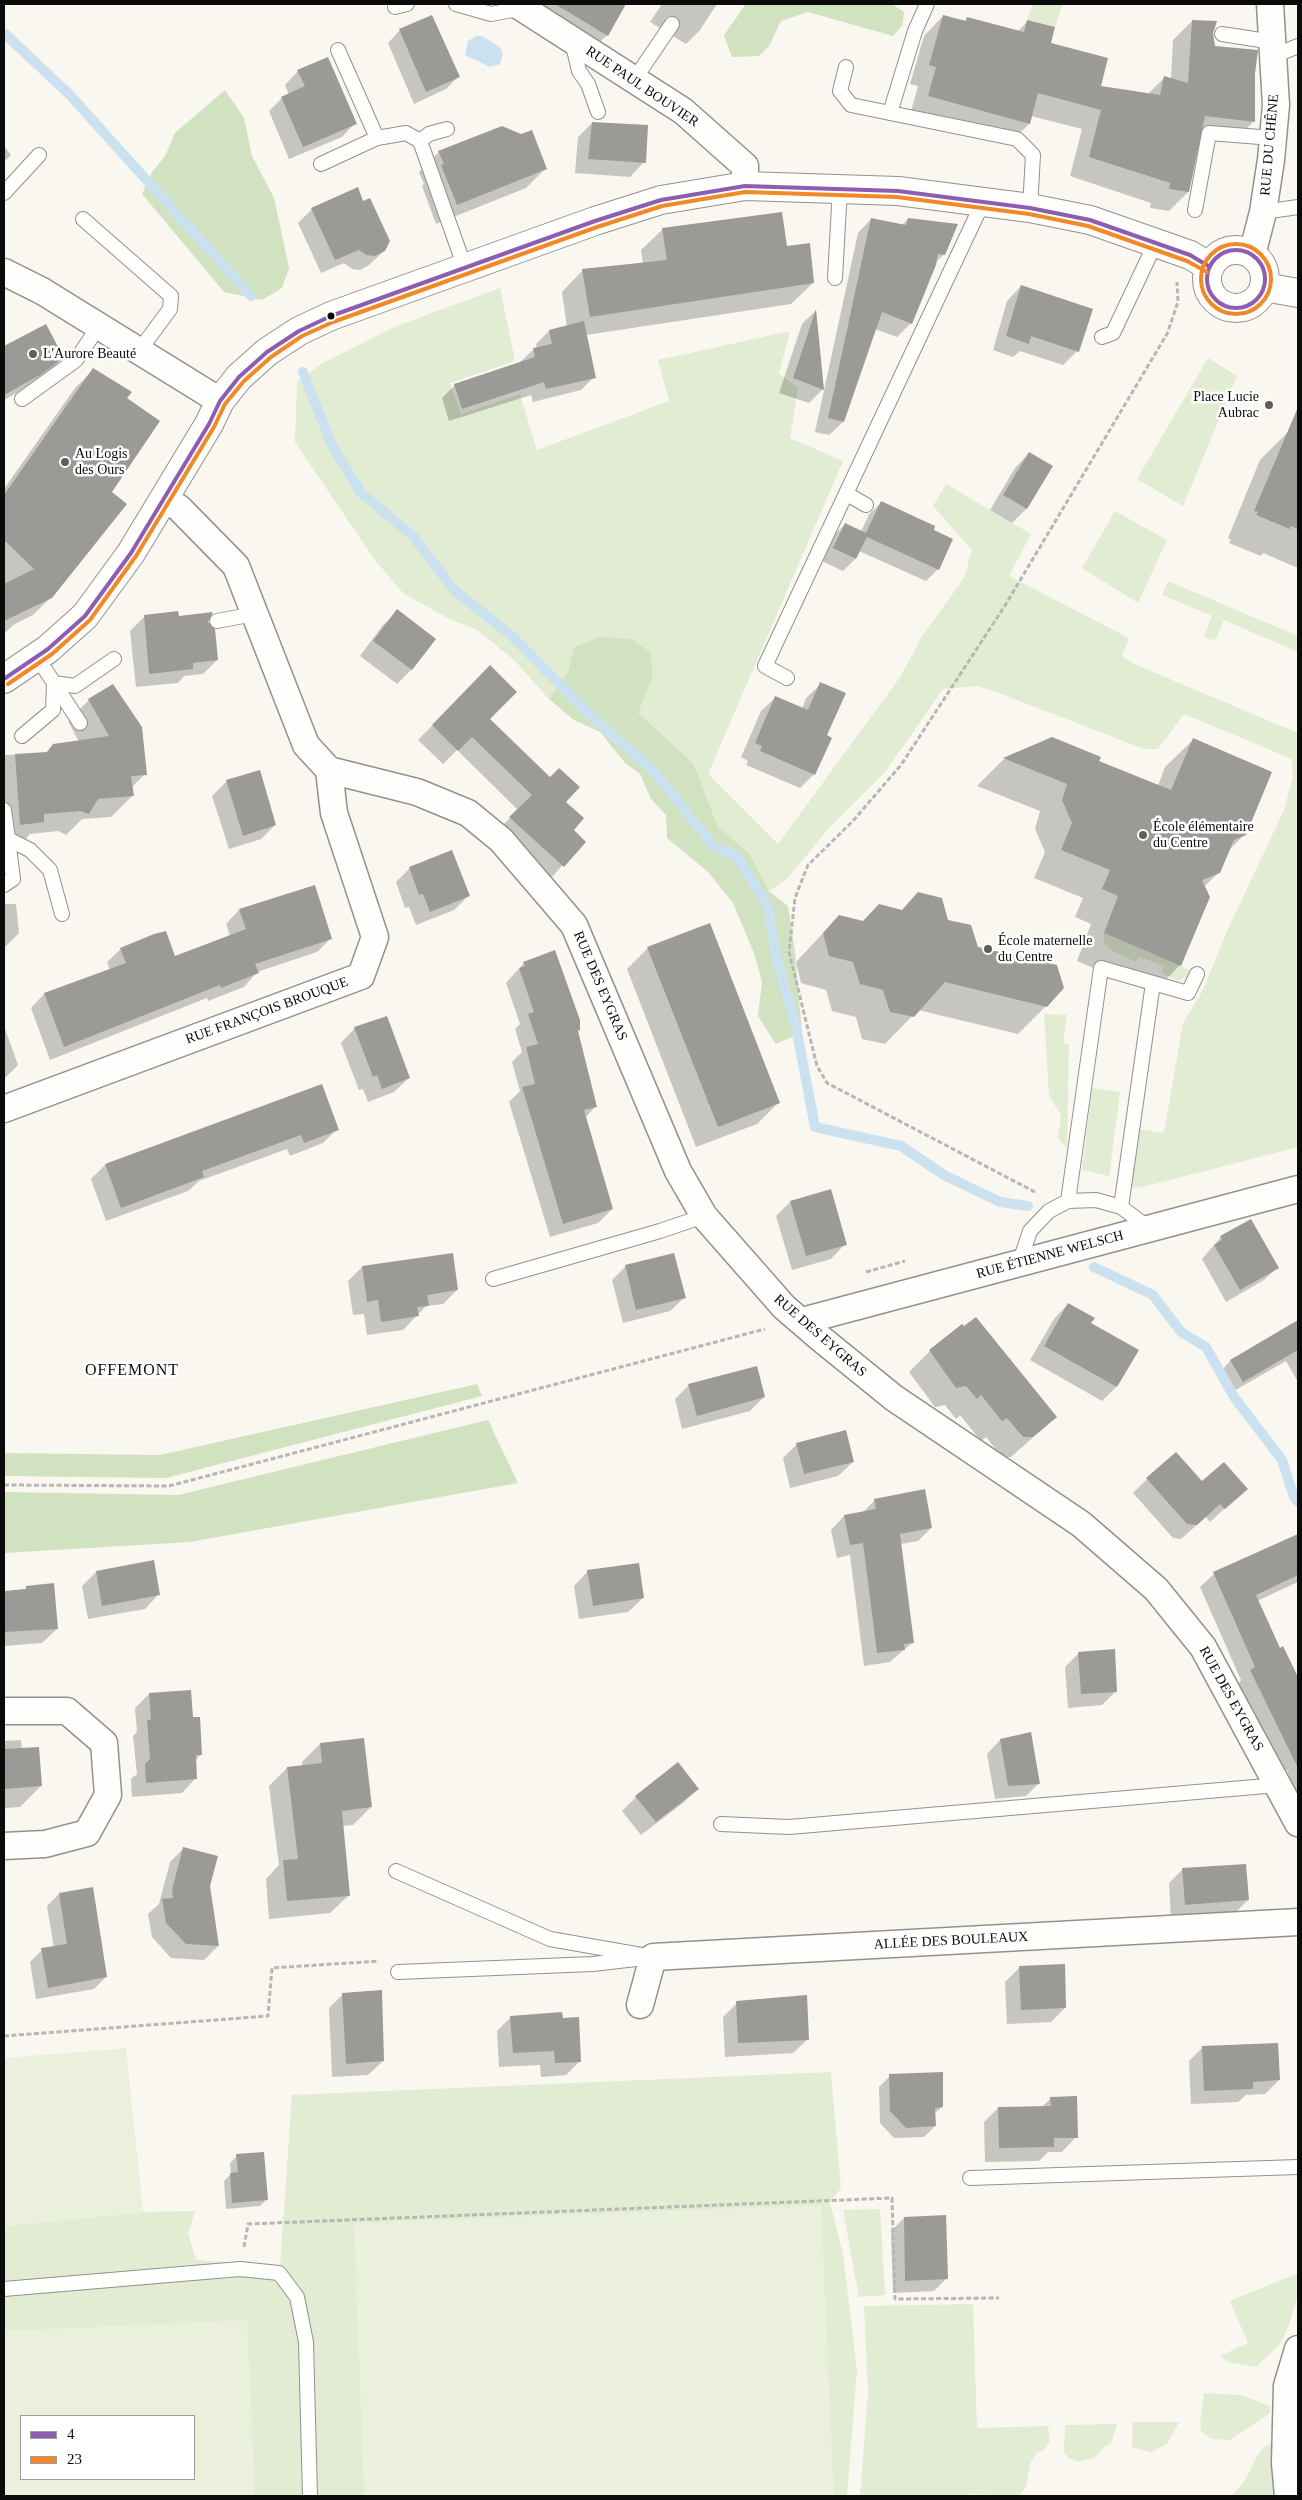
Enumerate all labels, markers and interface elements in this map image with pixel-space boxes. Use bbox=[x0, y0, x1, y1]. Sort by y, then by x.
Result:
street label: RUE PAUL BOUVIER bbox=[582, 43, 702, 131]
street label: RUE DU CHÊNE bbox=[1257, 94, 1283, 196]
unlabelled marker bbox=[326, 311, 336, 321]
place label: L'Aurore Beauté bbox=[43, 346, 136, 362]
marker: L'Aurore Beauté bbox=[27, 348, 39, 360]
place label: Place Lucie Aubrac bbox=[1193, 389, 1259, 422]
marker: Place Lucie Aubrac bbox=[1263, 399, 1275, 411]
place label: Au Logis des Ours bbox=[75, 446, 128, 478]
marker: Au Logis des Ours bbox=[59, 456, 71, 468]
place label: École élémentaire du Centre bbox=[1153, 819, 1254, 852]
marker: École élémentaire du Centre bbox=[1137, 829, 1149, 841]
street label: RUE DES EYGRAS bbox=[569, 929, 631, 1043]
place label: École maternelle du Centre bbox=[998, 933, 1092, 966]
marker: École maternelle du Centre bbox=[982, 943, 994, 955]
street label: RUE FRANÇOIS BROUQUE bbox=[183, 974, 351, 1048]
street label: RUE ÉTIENNE WELSCH bbox=[975, 1227, 1125, 1283]
street label: RUE DES EYGRAS bbox=[770, 1291, 870, 1381]
district label: OFFEMONT bbox=[84, 1361, 180, 1381]
street label: RUE DES EYGRAS bbox=[1195, 1644, 1267, 1754]
street label: ALLÉE DES BOULEAUX bbox=[873, 1929, 1029, 1953]
legend bbox=[20, 2415, 195, 2480]
text: 4 bbox=[67, 2426, 75, 2442]
text: 23 bbox=[67, 2451, 82, 2467]

